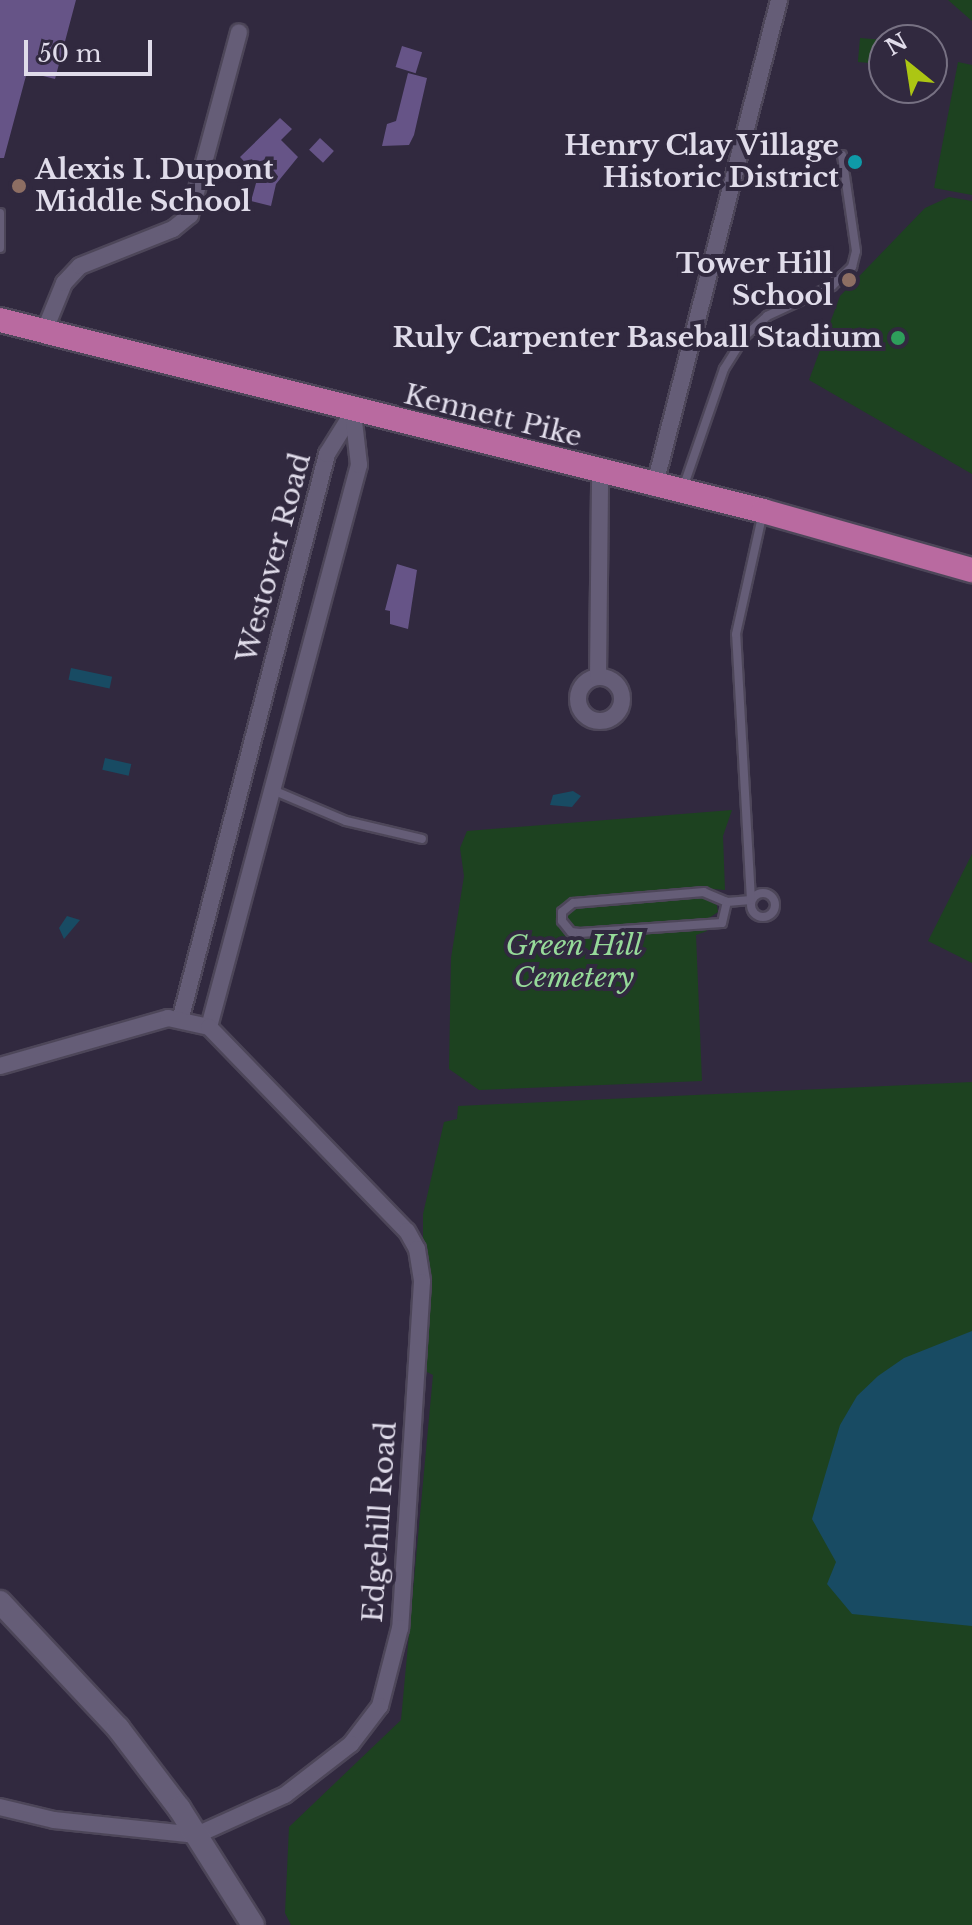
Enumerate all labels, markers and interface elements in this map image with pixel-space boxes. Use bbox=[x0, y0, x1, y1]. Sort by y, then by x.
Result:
scale bar bbox=[28, 24, 156, 74]
north arrow bbox=[868, 24, 948, 104]
text: N bbox=[881, 28, 912, 61]
text: 50 m bbox=[38, 39, 101, 68]
place label: Henry Clay Village Historic District bbox=[562, 129, 839, 195]
place label: Alexis I. Dupont Middle School bbox=[35, 153, 274, 219]
marker: Henry Clay Village Historic District bbox=[846, 153, 864, 171]
marker: Alexis I. Dupont Middle School bbox=[10, 177, 28, 195]
place label: Tower Hill School bbox=[676, 247, 833, 313]
marker: Tower Hill School bbox=[840, 271, 858, 289]
place label: Ruly Carpenter Baseball Stadium bbox=[391, 321, 882, 355]
marker: Ruly Carpenter Baseball Stadium bbox=[889, 329, 907, 347]
street label: Kennett Pike bbox=[401, 378, 585, 454]
street label: Westover Road bbox=[230, 449, 318, 667]
park label: Green Hill Cemetery bbox=[505, 929, 643, 995]
street label: Edgehill Road bbox=[356, 1420, 404, 1624]

